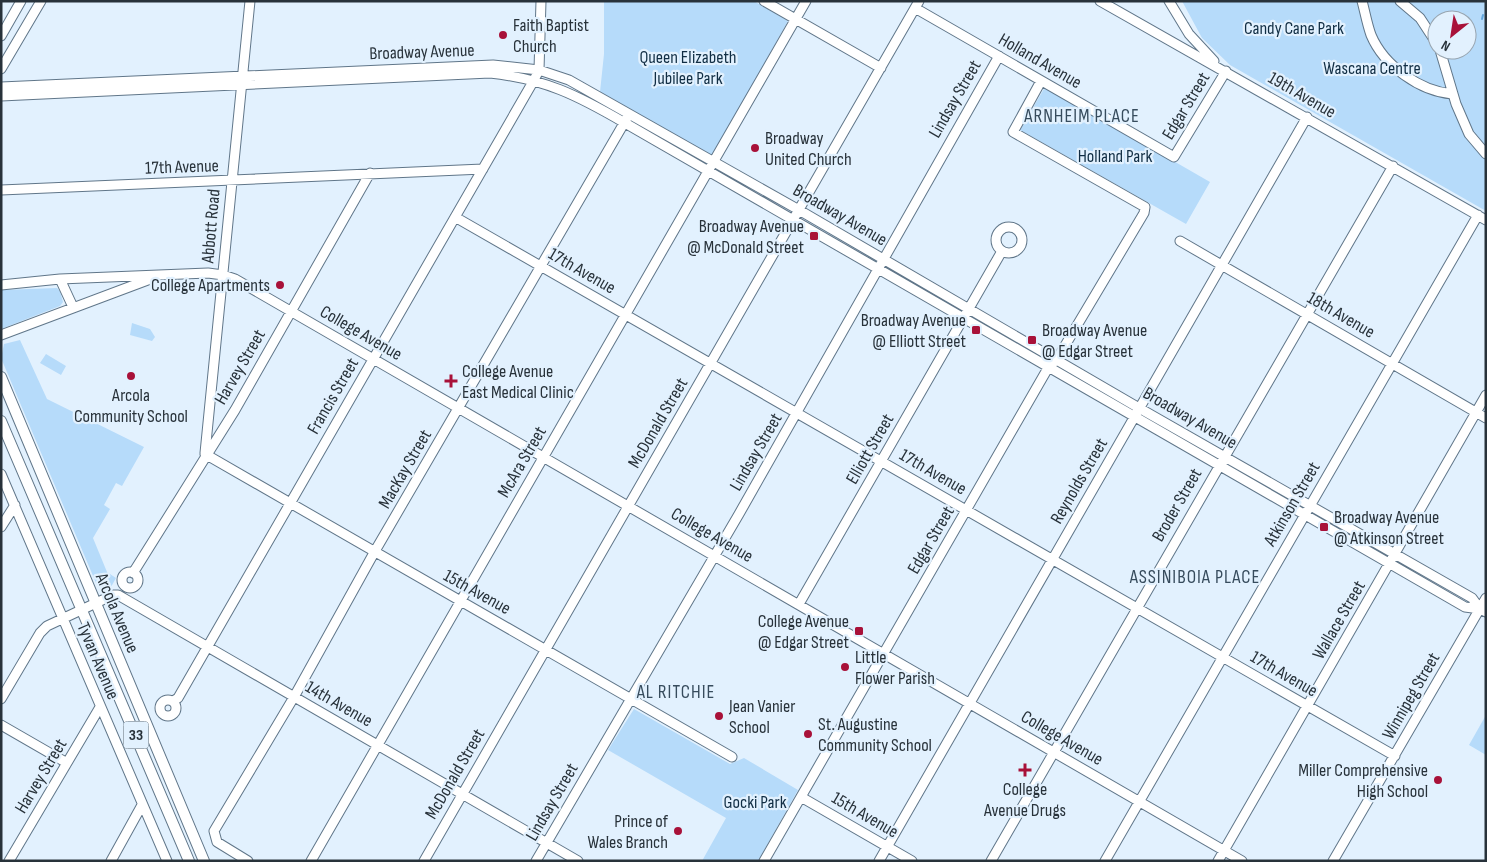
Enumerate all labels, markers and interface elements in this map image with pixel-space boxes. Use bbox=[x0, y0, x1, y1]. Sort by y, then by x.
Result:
north arrow bbox=[1427, 10, 1477, 60]
place label: Faith Baptist Church bbox=[513, 15, 590, 57]
park label: Candy Cane Park bbox=[1244, 18, 1344, 39]
marker: Faith Baptist Church bbox=[497, 29, 509, 41]
street label: Holland Avenue bbox=[995, 29, 1085, 93]
text: N bbox=[1438, 37, 1453, 55]
street label: Broadway Avenue bbox=[369, 40, 475, 64]
park label: Queen Elizabeth Jubilee Park bbox=[639, 47, 737, 89]
street label: Lindsay Street bbox=[924, 56, 986, 142]
park label: Wascana Centre bbox=[1323, 58, 1421, 79]
street label: 19th Avenue bbox=[1265, 67, 1339, 123]
street label: Edgar Street bbox=[1158, 68, 1214, 143]
district label: ARNHEIM PLACE bbox=[1023, 105, 1140, 128]
place label: Broadway United Church bbox=[765, 128, 852, 170]
marker: Broadway United Church bbox=[749, 142, 761, 154]
park label: Holland Park bbox=[1078, 146, 1152, 167]
street label: 17th Avenue bbox=[145, 155, 219, 179]
street label: Broadway Avenue bbox=[789, 180, 891, 250]
street label: Abbott Road bbox=[197, 188, 225, 265]
place label: Broadway Avenue @ McDonald Street bbox=[687, 216, 805, 258]
marker: Broadway Avenue @ McDonald Street bbox=[808, 230, 820, 242]
street label: 17th Avenue bbox=[545, 243, 619, 299]
place label: College Apartments bbox=[151, 275, 270, 296]
marker: College Apartments bbox=[274, 279, 286, 291]
street label: 18th Avenue bbox=[1304, 287, 1378, 343]
street label: College Avenue bbox=[316, 301, 406, 365]
place label: Broadway Avenue @ Elliott Street bbox=[861, 310, 967, 352]
place label: Broadway Avenue @ Edgar Street bbox=[1042, 320, 1147, 362]
marker: Broadway Avenue @ Elliott Street bbox=[970, 324, 982, 336]
street label: Harvey Street bbox=[210, 325, 270, 408]
marker: Broadway Avenue @ Edgar Street bbox=[1026, 334, 1038, 346]
street label: Francis Street bbox=[303, 354, 363, 438]
place label: College Avenue East Medical Clinic bbox=[462, 361, 574, 403]
marker: Arcola Community School bbox=[125, 370, 137, 382]
marker: College Avenue East Medical Clinic bbox=[444, 374, 458, 388]
street label: McDonald Street bbox=[624, 374, 692, 472]
street label: Broadway Avenue bbox=[1139, 383, 1241, 453]
place label: Arcola Community School bbox=[74, 385, 188, 427]
street label: Lindsay Street bbox=[725, 409, 787, 495]
street label: Elliott Street bbox=[842, 410, 899, 488]
street label: McAra Street bbox=[493, 422, 551, 501]
street label: MacKay Street bbox=[374, 425, 436, 512]
street label: Reynolds Street bbox=[1046, 434, 1112, 528]
street label: 17th Avenue bbox=[896, 444, 970, 500]
street label: Atkinson Street bbox=[1259, 458, 1325, 551]
street label: Broder Street bbox=[1148, 464, 1207, 545]
street label: Edgar Street bbox=[903, 502, 959, 578]
street label: College Avenue bbox=[667, 503, 757, 567]
place label: Broadway Avenue @ Atkinson Street bbox=[1334, 507, 1444, 549]
marker: Broadway Avenue @ Atkinson Street bbox=[1318, 521, 1330, 533]
street label: 15th Avenue bbox=[440, 565, 514, 619]
district label: ASSINIBOIA PLACE bbox=[1129, 566, 1260, 589]
street label: Arcola Avenue bbox=[90, 569, 143, 656]
street label: Wallace Street bbox=[1308, 577, 1370, 663]
place label: College Avenue @ Edgar Street bbox=[758, 611, 850, 653]
street label: Tyvan Avenue bbox=[72, 619, 124, 703]
marker: College Avenue @ Edgar Street bbox=[853, 625, 865, 637]
street label: 17th Avenue bbox=[1247, 646, 1321, 702]
place label: Little Flower Parish bbox=[855, 647, 935, 689]
street label: Winnipeg Street bbox=[1378, 649, 1444, 743]
marker: Little Flower Parish bbox=[839, 661, 851, 673]
street label: 14th Avenue bbox=[302, 676, 376, 732]
district label: AL RITCHIE bbox=[636, 681, 715, 704]
place label: Jean Vanier School bbox=[728, 696, 795, 738]
street label: College Avenue bbox=[1017, 706, 1107, 770]
marker: Jean Vanier School bbox=[713, 710, 725, 722]
place label: St. Augustine Community School bbox=[818, 714, 932, 756]
road number: 33 bbox=[124, 722, 148, 748]
street label: McDonald Street bbox=[421, 725, 489, 823]
marker: St. Augustine Community School bbox=[802, 728, 814, 740]
street label: Harvey Street bbox=[11, 735, 72, 817]
street label: Lindsay Street bbox=[521, 759, 583, 845]
place label: Miller Comprehensive High School bbox=[1298, 760, 1428, 802]
marker: College Avenue Drugs bbox=[1019, 764, 1031, 776]
marker: Miller Comprehensive High School bbox=[1432, 774, 1444, 786]
place label: College Avenue Drugs bbox=[983, 779, 1066, 821]
street label: 15th Avenue bbox=[828, 788, 902, 842]
park label: Gocki Park bbox=[723, 792, 787, 813]
place label: Prince of Wales Branch bbox=[588, 811, 669, 853]
marker: Prince of Wales Branch bbox=[672, 825, 684, 837]

